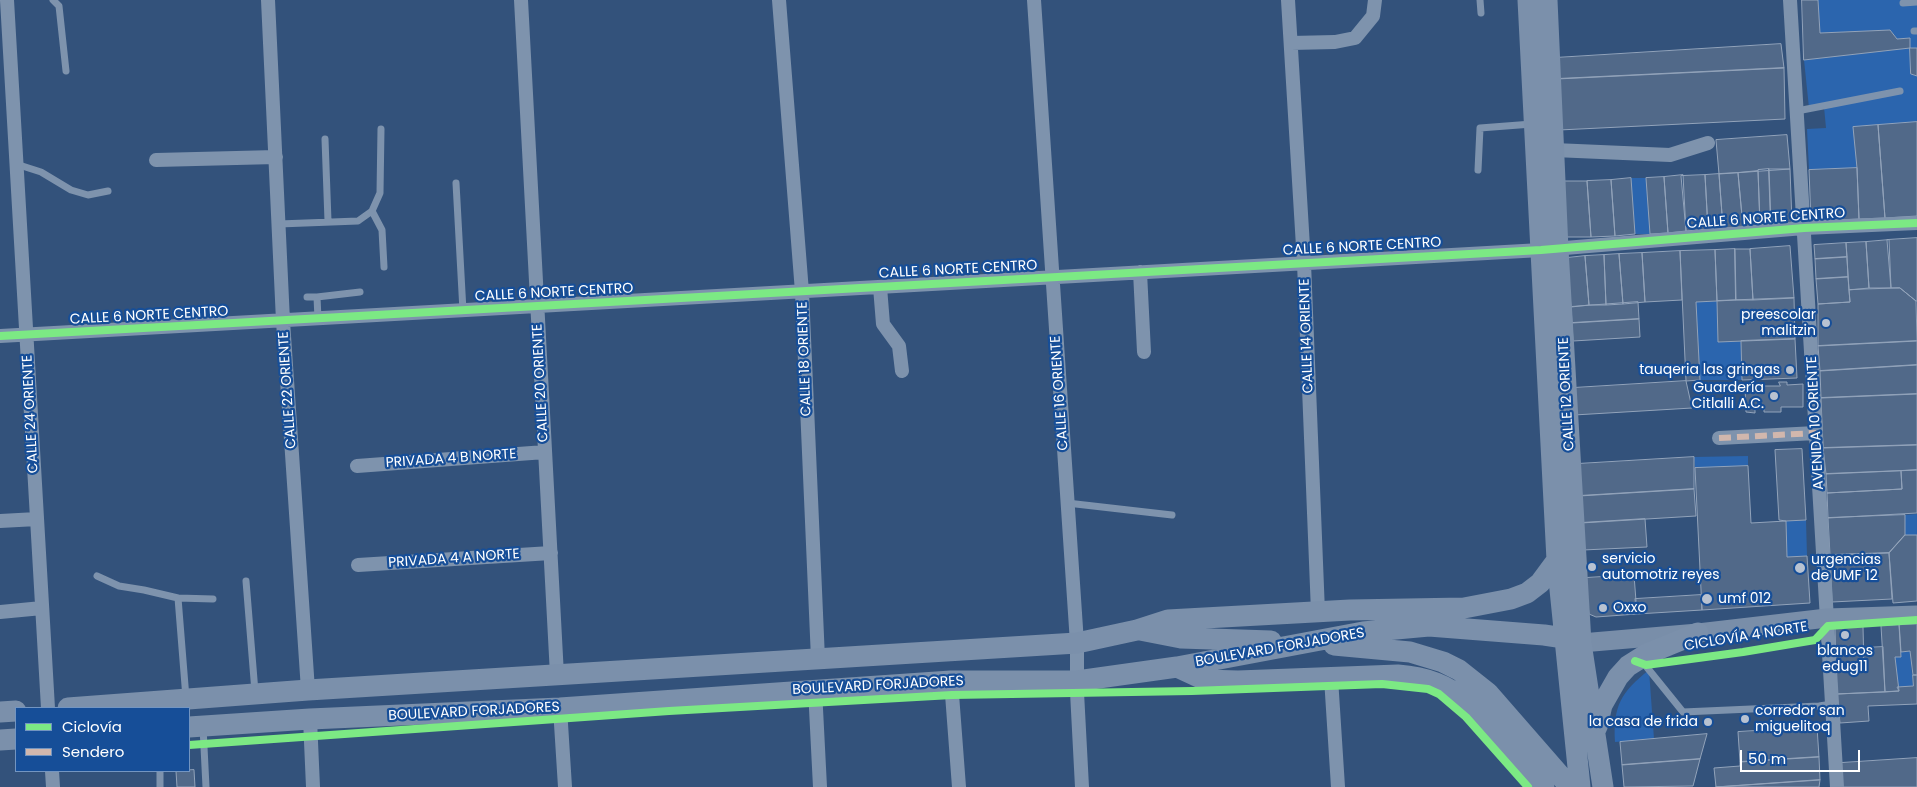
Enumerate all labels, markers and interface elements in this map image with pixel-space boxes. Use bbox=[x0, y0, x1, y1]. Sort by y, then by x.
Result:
street label: CALLE 6 NORTE CENTRO bbox=[1686, 205, 1846, 233]
street label: CALLE 6 NORTE CENTRO bbox=[1282, 234, 1442, 260]
street label: CALLE 6 NORTE CENTRO bbox=[878, 257, 1038, 283]
street label: CALLE 14 ORIENTE bbox=[1297, 278, 1317, 394]
street label: CALLE 6 NORTE CENTRO bbox=[474, 280, 634, 306]
street label: CALLE 18 ORIENTE bbox=[795, 301, 815, 417]
street label: CALLE 6 NORTE CENTRO bbox=[69, 303, 229, 329]
place label: preescolar malitzin bbox=[1741, 307, 1816, 340]
marker: preescolar malitzin bbox=[1820, 317, 1832, 329]
street label: CALLE 20 ORIENTE bbox=[530, 323, 552, 443]
street label: CALLE 22 ORIENTE bbox=[276, 331, 300, 449]
street label: CALLE 16 ORIENTE bbox=[1048, 335, 1072, 451]
street label: CALLE 12 ORIENTE bbox=[1556, 337, 1578, 451]
street label: CALLE 24 ORIENTE bbox=[20, 354, 42, 474]
street label: AVENIDA 10 ORIENTE bbox=[1804, 356, 1828, 490]
place label: tauqeria las gringas bbox=[1639, 362, 1780, 378]
marker: tauqeria las gringas bbox=[1784, 364, 1796, 376]
place label: Guardería Citlalli A.C. bbox=[1692, 380, 1764, 412]
marker: Guardería Citlalli A.C. bbox=[1768, 390, 1780, 402]
street label: PRIVADA 4 B NORTE bbox=[385, 446, 517, 472]
street label: PRIVADA 4 A NORTE bbox=[388, 546, 520, 572]
place label: servicio automotriz reyes bbox=[1602, 551, 1720, 584]
place label: urgencias de UMF 12 bbox=[1811, 552, 1881, 584]
marker: servicio automotriz reyes bbox=[1586, 561, 1598, 573]
marker: urgencias de UMF 12 bbox=[1793, 561, 1807, 575]
place label: umf 012 bbox=[1718, 591, 1771, 607]
marker: umf 012 bbox=[1700, 592, 1714, 606]
place label: Oxxo bbox=[1613, 600, 1646, 616]
marker: Oxxo bbox=[1597, 602, 1609, 614]
street label: CICLOVÍA 4 NORTE bbox=[1683, 619, 1809, 655]
street label: BOULEVARD FORJADORES bbox=[1194, 625, 1366, 671]
marker: blancos edug11 bbox=[1839, 629, 1851, 641]
place label: blancos edug11 bbox=[1817, 643, 1873, 676]
street label: BOULEVARD FORJADORES bbox=[792, 673, 964, 699]
street label: BOULEVARD FORJADORES bbox=[388, 699, 560, 725]
place label: corredor san miguelitoq bbox=[1755, 703, 1845, 736]
legend bbox=[15, 707, 190, 772]
marker: corredor san miguelitoq bbox=[1739, 713, 1751, 725]
place label: la casa de frida bbox=[1589, 714, 1698, 730]
text: Ciclovía bbox=[62, 716, 122, 737]
marker: la casa de frida bbox=[1702, 716, 1714, 728]
scale bar bbox=[1742, 740, 1862, 772]
text: Sendero bbox=[62, 741, 124, 762]
text: 50 m bbox=[1748, 748, 1786, 769]

